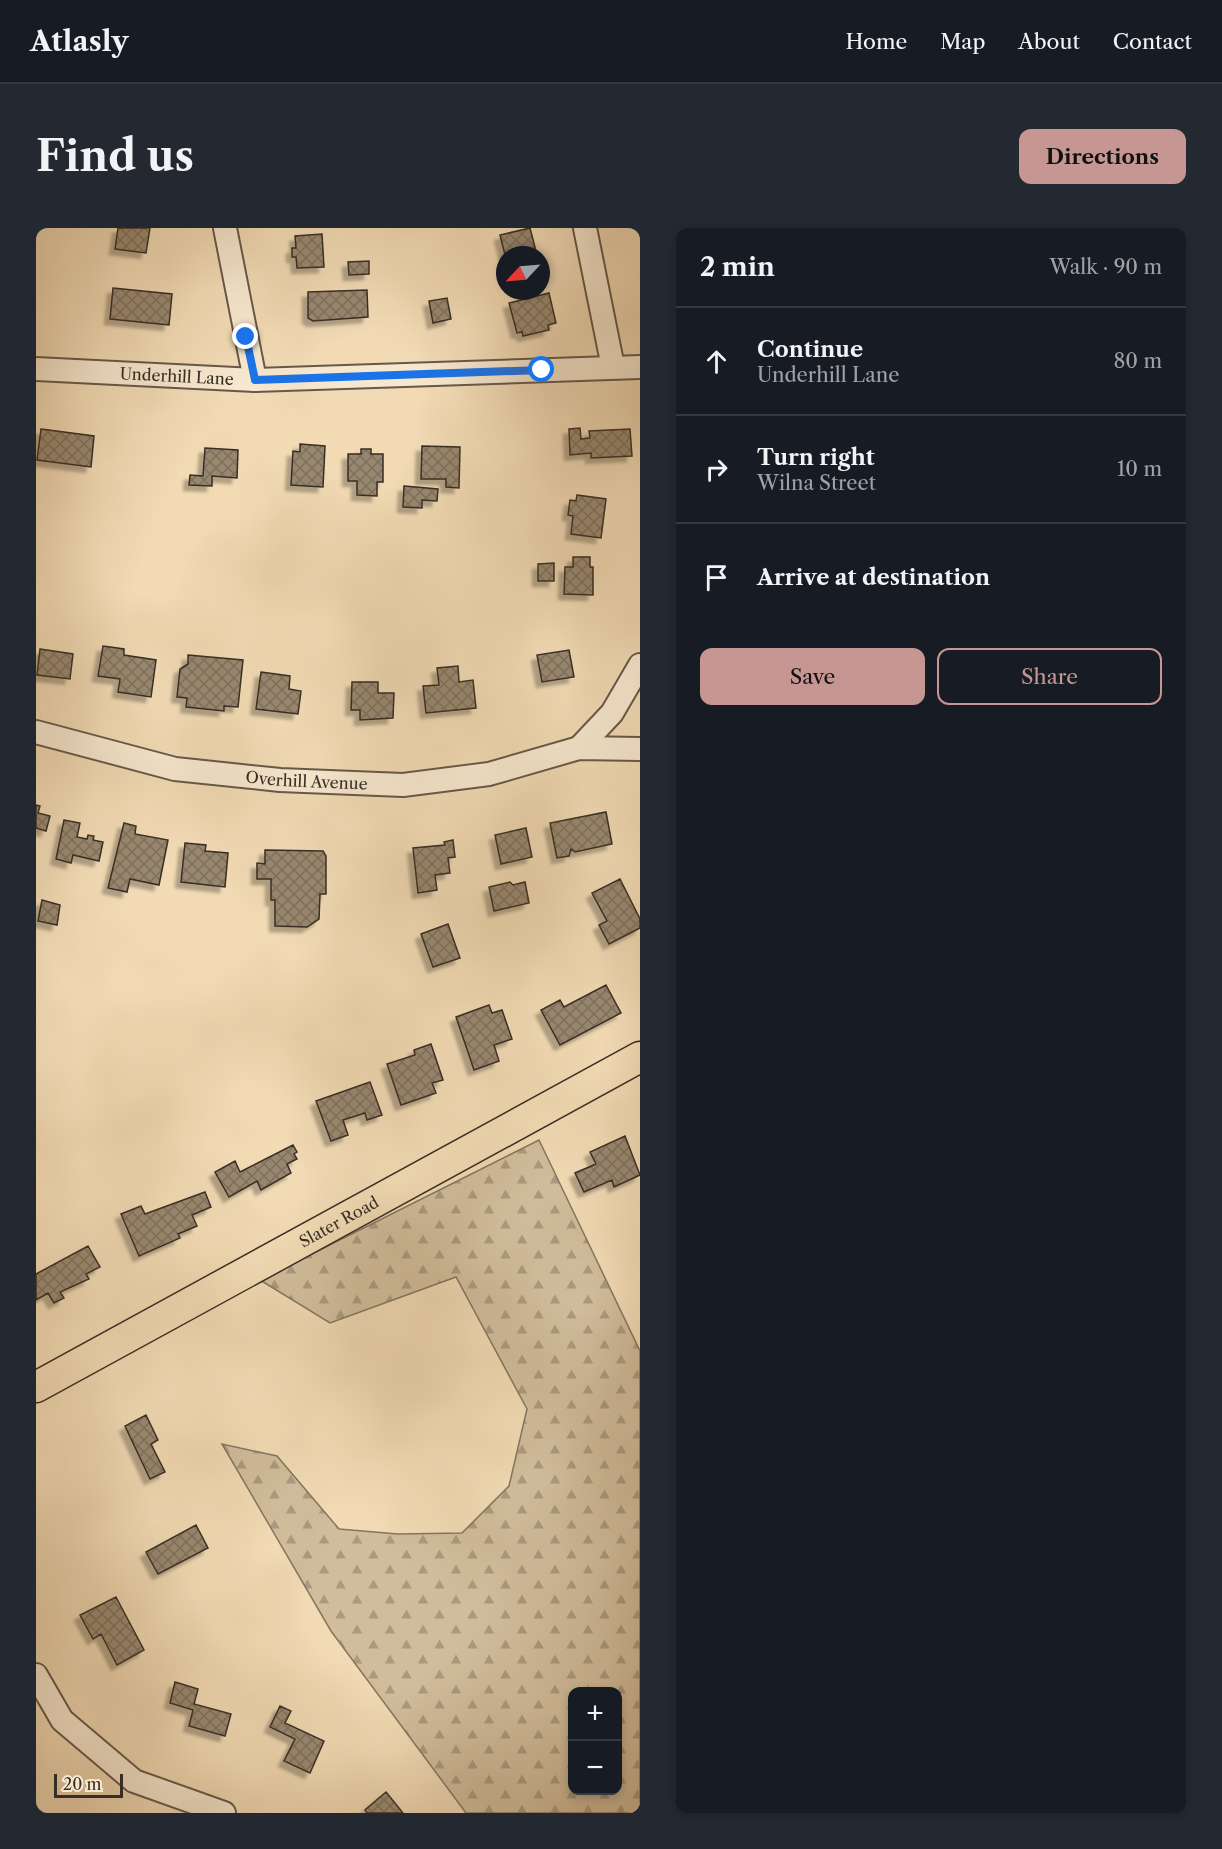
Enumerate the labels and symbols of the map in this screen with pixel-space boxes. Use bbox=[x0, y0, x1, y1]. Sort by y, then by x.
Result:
north arrow bbox=[496, 246, 550, 300]
route end bbox=[232, 323, 258, 349]
route start bbox=[528, 356, 554, 382]
street label: Underhill Lane bbox=[119, 363, 234, 389]
street label: Overhill Avenue bbox=[245, 766, 368, 794]
street label: Slater Road bbox=[295, 1192, 382, 1251]
scale bar bbox=[54, 1771, 123, 1798]

